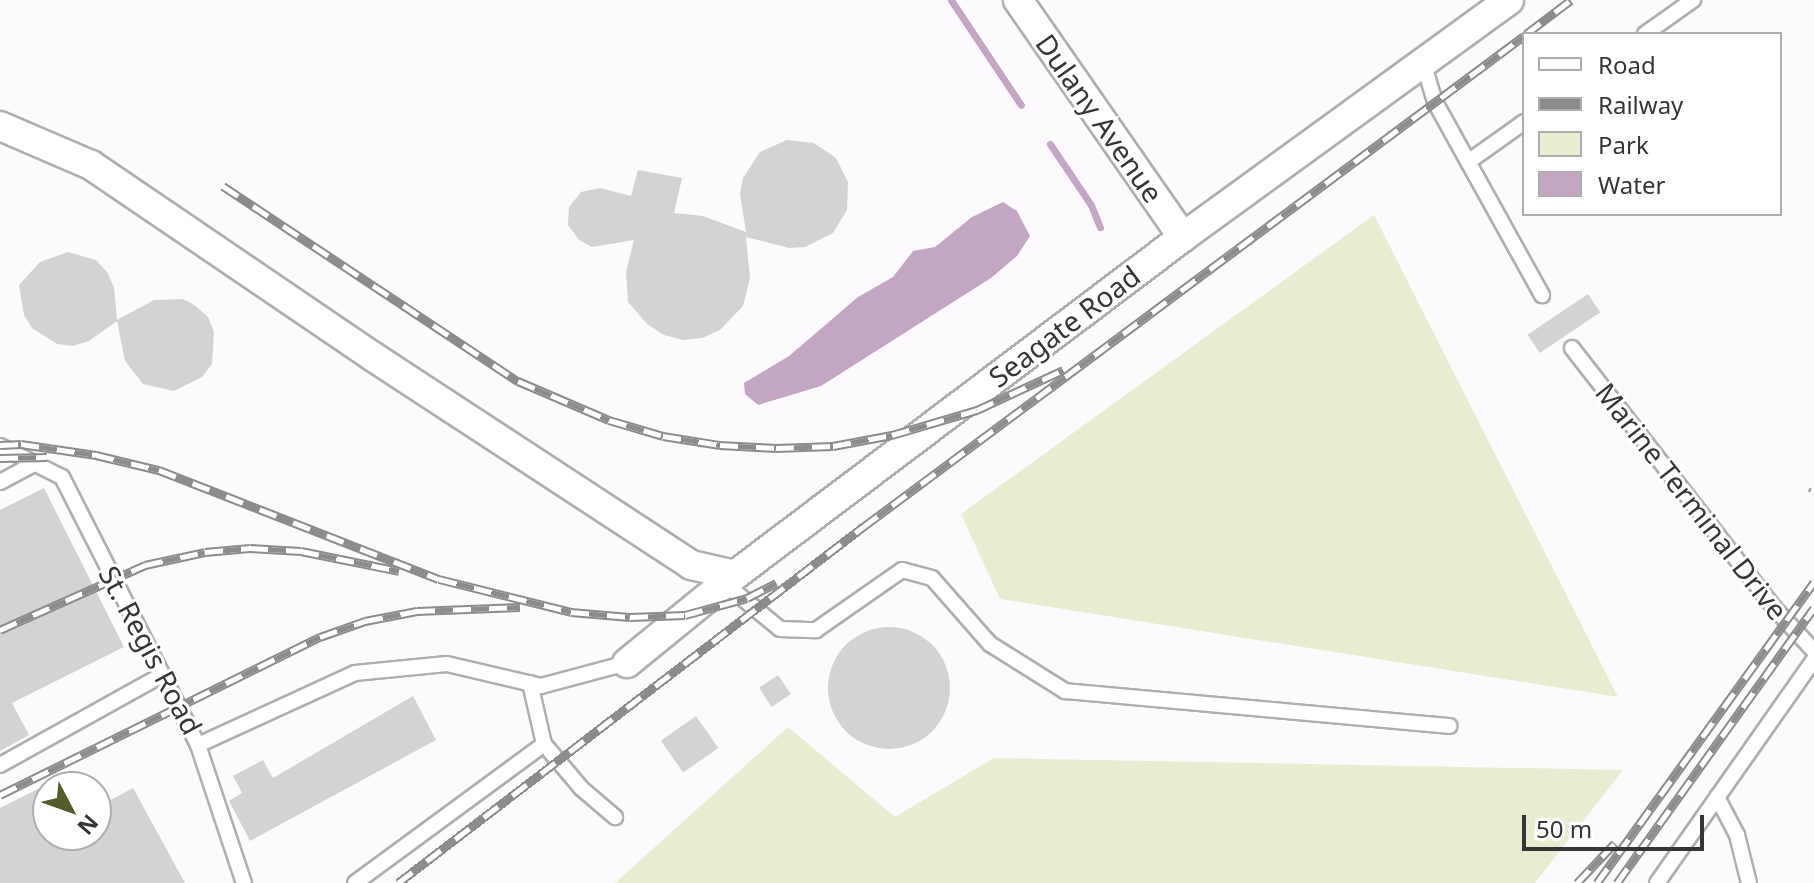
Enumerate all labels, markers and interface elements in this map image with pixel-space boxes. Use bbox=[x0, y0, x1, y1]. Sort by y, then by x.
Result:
street label: Dulany Avenue bbox=[1029, 27, 1171, 209]
legend bbox=[1522, 32, 1782, 216]
text: Road bbox=[1598, 48, 1656, 81]
text: Railway bbox=[1598, 88, 1683, 121]
text: Park bbox=[1598, 128, 1649, 161]
text: Water bbox=[1598, 168, 1665, 201]
street label: Seagate Road bbox=[982, 258, 1146, 394]
street label: Marine Terminal Drive bbox=[1589, 376, 1795, 626]
street label: St. Regis Road bbox=[93, 560, 209, 740]
north arrow bbox=[32, 771, 112, 851]
scale bar bbox=[1526, 799, 1708, 849]
text: N bbox=[71, 809, 106, 842]
text: 50 m bbox=[1536, 812, 1592, 845]

